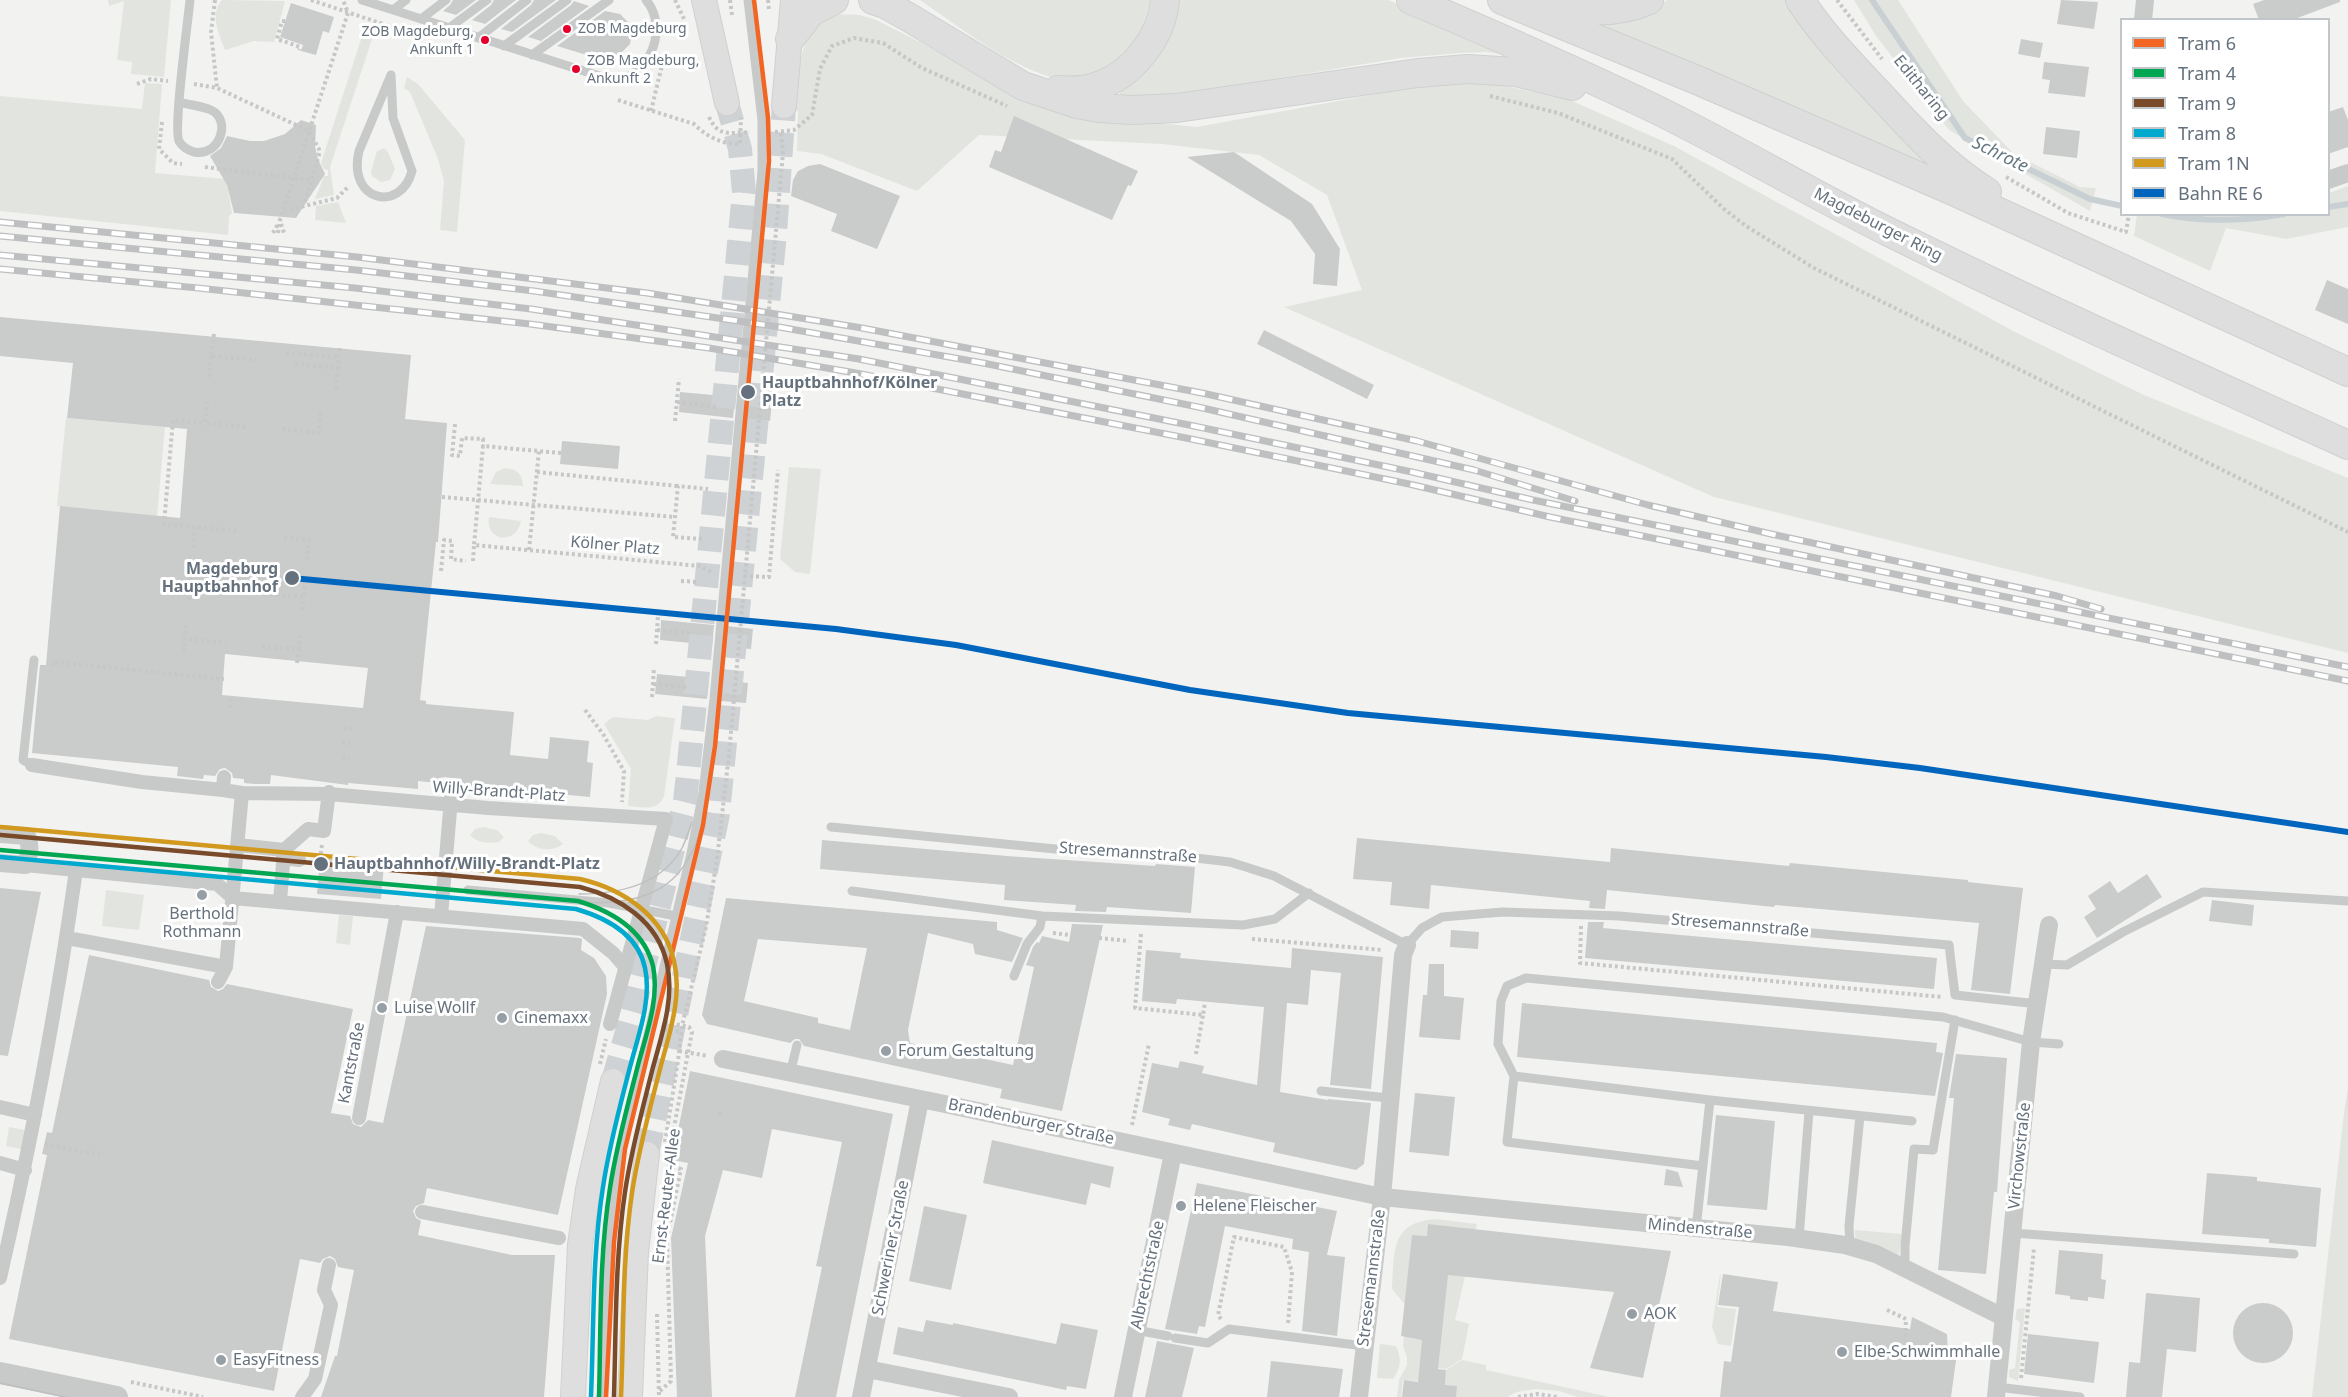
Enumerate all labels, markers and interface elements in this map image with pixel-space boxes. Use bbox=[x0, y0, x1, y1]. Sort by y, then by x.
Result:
legend bbox=[2120, 18, 2330, 216]
place label: ZOB Magdeburg bbox=[578, 21, 687, 37]
marker: ZOB Magdeburg bbox=[561, 23, 573, 35]
place label: ZOB Magdeburg, Ankunft 1 bbox=[362, 24, 474, 56]
text: Tram 6 bbox=[2178, 31, 2236, 55]
marker: ZOB Magdeburg, Ankunft 1 bbox=[479, 34, 491, 46]
street label: Editharing bbox=[1889, 52, 1953, 124]
place label: ZOB Magdeburg, Ankunft 2 bbox=[587, 53, 699, 86]
text: Tram 4 bbox=[2178, 61, 2236, 85]
marker: ZOB Magdeburg, Ankunft 2 bbox=[570, 63, 582, 75]
text: Tram 9 bbox=[2178, 91, 2236, 115]
text: Tram 8 bbox=[2178, 121, 2236, 145]
water label: Schrote bbox=[1968, 132, 2032, 178]
text: Tram 1N bbox=[2178, 151, 2250, 175]
text: Bahn RE 6 bbox=[2178, 181, 2263, 205]
street label: Magdeburger Ring bbox=[1810, 184, 1946, 266]
place label: Hauptbahnhof/Kölner Platz bbox=[762, 373, 938, 411]
marker: Hauptbahnhof/Kölner Platz bbox=[739, 383, 757, 401]
street label: Kölner Platz bbox=[570, 533, 660, 559]
place label: Magdeburg Hauptbahnhof bbox=[162, 559, 278, 597]
marker: Magdeburg Hauptbahnhof bbox=[283, 569, 301, 587]
street label: Willy-Brandt-Platz bbox=[432, 778, 566, 806]
street label: Stresemannstraße bbox=[1058, 839, 1198, 867]
place label: Hauptbahnhof/Willy-Brandt-Platz bbox=[334, 854, 600, 874]
marker: Hauptbahnhof/Willy-Brandt-Platz bbox=[312, 855, 330, 873]
marker: Berthold Rothmann bbox=[195, 888, 209, 902]
place label: Berthold Rothmann bbox=[162, 904, 242, 942]
street label: Stresemannstraße bbox=[1670, 910, 1810, 942]
place label: Luise Wollf bbox=[394, 998, 475, 1018]
marker: Luise Wollf bbox=[375, 1001, 389, 1015]
place label: Cinemaxx bbox=[514, 1008, 588, 1028]
marker: Cinemaxx bbox=[495, 1011, 509, 1025]
street label: Kantstraße bbox=[335, 1021, 369, 1105]
place label: Forum Gestaltung bbox=[898, 1041, 1034, 1061]
marker: Forum Gestaltung bbox=[879, 1044, 893, 1058]
street label: Brandenburger Straße bbox=[946, 1095, 1116, 1149]
street label: Virchowstraße bbox=[2005, 1102, 2035, 1210]
street label: Ernst-Reuter-Allee bbox=[649, 1127, 685, 1265]
street label: Schweriner Straße bbox=[868, 1179, 914, 1317]
place label: Helene Fleischer bbox=[1193, 1196, 1317, 1216]
marker: Helene Fleischer bbox=[1174, 1199, 1188, 1213]
street label: Stresemannstraße bbox=[1354, 1208, 1390, 1348]
street label: Mindenstraße bbox=[1647, 1215, 1753, 1243]
street label: Albrechtstraße bbox=[1127, 1219, 1169, 1331]
place label: AOK bbox=[1644, 1304, 1676, 1324]
marker: AOK bbox=[1625, 1307, 1639, 1321]
place label: Elbe-Schwimmhalle bbox=[1854, 1342, 2000, 1362]
marker: Elbe-Schwimmhalle bbox=[1835, 1345, 1849, 1359]
place label: EasyFitness bbox=[233, 1350, 319, 1370]
marker: EasyFitness bbox=[214, 1353, 228, 1367]

